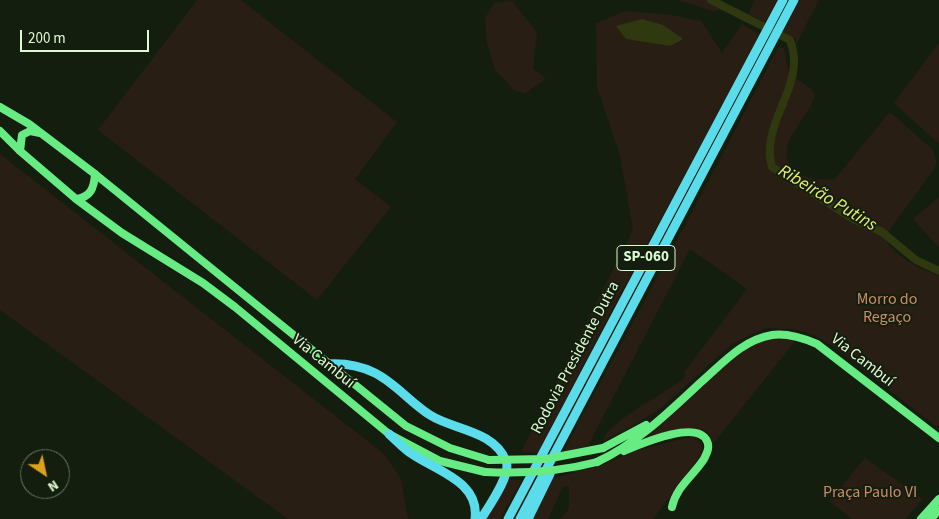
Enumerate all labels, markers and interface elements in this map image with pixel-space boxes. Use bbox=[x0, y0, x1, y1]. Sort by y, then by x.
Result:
scale bar bbox=[22, 20, 151, 52]
text: 200 m bbox=[28, 28, 66, 49]
water label: Ribeirão Putins bbox=[774, 161, 880, 237]
road number: SP-060 bbox=[617, 246, 675, 270]
street label: Rodovia Presidente Dutra bbox=[528, 278, 624, 438]
park label: Morro do Regaço bbox=[857, 290, 917, 328]
street label: Via Cambuí bbox=[826, 330, 898, 392]
street label: Via Cambuí bbox=[288, 331, 358, 393]
north arrow bbox=[20, 449, 70, 499]
text: N bbox=[43, 475, 62, 497]
park label: Praça Paulo VI bbox=[823, 483, 917, 503]

